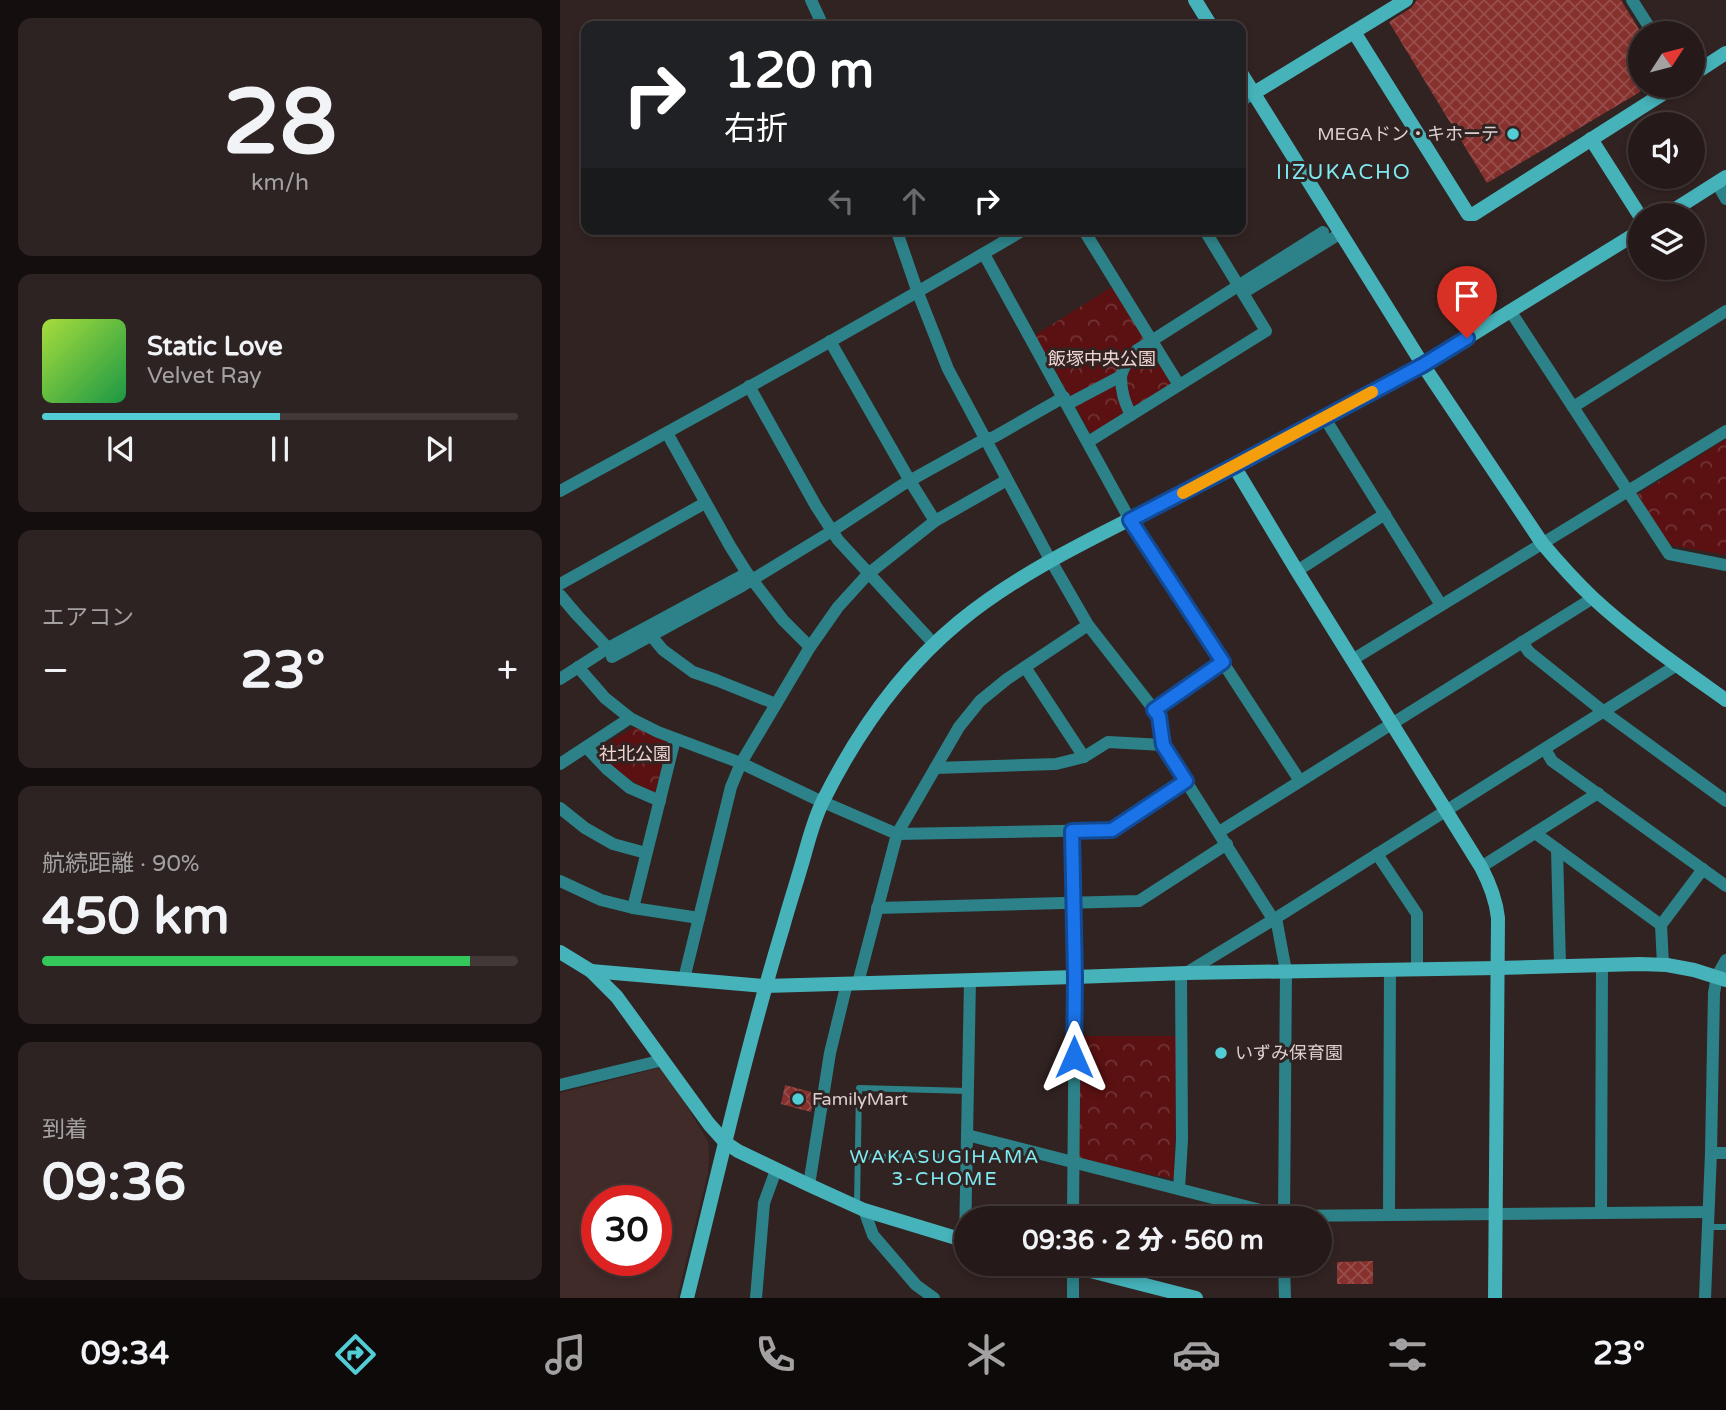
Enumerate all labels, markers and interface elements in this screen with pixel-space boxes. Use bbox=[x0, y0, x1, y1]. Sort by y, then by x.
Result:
north arrow bbox=[1628, 21, 1704, 98]
map controls bbox=[1628, 21, 1705, 280]
text: 120 m bbox=[724, 42, 874, 101]
icon: right bbox=[609, 49, 700, 140]
text: 28 bbox=[223, 68, 337, 178]
text: 右折 bbox=[724, 110, 788, 148]
button: sound bbox=[1628, 112, 1705, 189]
place label: MEGAドン・キホーテ bbox=[1317, 123, 1499, 145]
marker: MEGAドン・キホーテ bbox=[1505, 126, 1521, 142]
district label: IIZUKACHO bbox=[1276, 160, 1412, 185]
text: km/h bbox=[251, 169, 309, 197]
icon: left bbox=[822, 182, 860, 220]
icon: ahead bbox=[895, 182, 933, 220]
icon: right bbox=[968, 182, 1006, 220]
button: layers bbox=[1628, 203, 1705, 280]
pin bbox=[1437, 266, 1497, 338]
icon: arrive bbox=[1448, 277, 1486, 315]
text: Static Love bbox=[147, 331, 283, 362]
park label: 飯塚中央公園 bbox=[1048, 348, 1156, 370]
text: Velvet Ray bbox=[147, 362, 262, 390]
icon: previous bbox=[102, 430, 140, 468]
icon: pause bbox=[261, 430, 299, 468]
icon: next bbox=[420, 430, 458, 468]
text: エアコン bbox=[42, 604, 134, 632]
text: 23° bbox=[240, 639, 325, 702]
text: − bbox=[42, 648, 69, 694]
text: + bbox=[497, 648, 518, 694]
park label: 社北公園 bbox=[599, 743, 671, 765]
text: 航続距離 · 90% bbox=[42, 850, 200, 878]
text: 450 km bbox=[42, 885, 230, 948]
position arrow bbox=[1037, 1020, 1111, 1094]
place label: いずみ保育園 bbox=[1235, 1042, 1343, 1064]
marker: いずみ保育園 bbox=[1213, 1045, 1229, 1061]
place label: FamilyMart bbox=[812, 1088, 908, 1110]
marker: FamilyMart bbox=[790, 1091, 806, 1107]
text: 到着 bbox=[42, 1116, 88, 1144]
district label: WAKASUGIHAMA 3-CHOME bbox=[850, 1146, 1040, 1190]
text: 09:36 bbox=[42, 1151, 186, 1214]
speed limit sign: 30 bbox=[581, 1185, 672, 1276]
text: 09:36 · 2 分 · 560 m bbox=[1022, 1225, 1264, 1256]
icon: directions bbox=[331, 1330, 380, 1379]
icon: music bbox=[541, 1330, 590, 1379]
icon: phone bbox=[751, 1330, 800, 1379]
icon: climate bbox=[962, 1330, 1011, 1379]
icon: car bbox=[1172, 1330, 1221, 1379]
icon: filters bbox=[1383, 1330, 1432, 1379]
text: 09:34 bbox=[81, 1335, 169, 1373]
text: 23° bbox=[1593, 1335, 1645, 1373]

